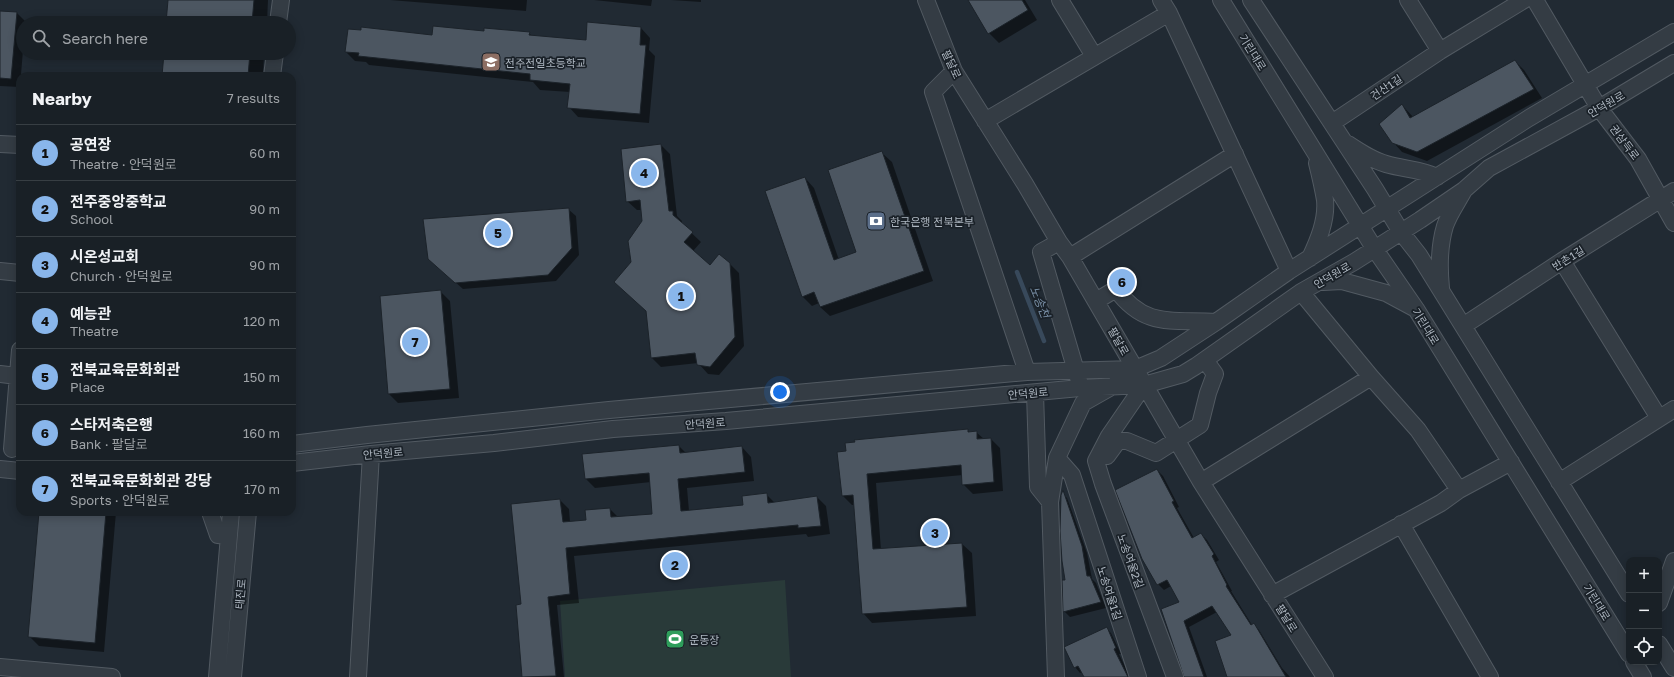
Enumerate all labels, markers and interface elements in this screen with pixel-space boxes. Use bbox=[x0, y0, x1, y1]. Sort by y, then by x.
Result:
search box bbox=[16, 16, 296, 60]
icon: search bbox=[30, 27, 52, 49]
text: Search here bbox=[62, 29, 148, 47]
street label: 기린대로 bbox=[1237, 31, 1269, 73]
street label: 팔달로 bbox=[940, 47, 964, 81]
school or university icon: 전주전일초등학교 bbox=[480, 51, 502, 73]
place label: 전주전일초등학교 bbox=[505, 56, 586, 69]
street label: 건산1길 bbox=[1368, 72, 1404, 102]
text: Nearby bbox=[32, 88, 92, 109]
street label: 안덕원로 bbox=[1585, 88, 1627, 120]
text: 7 results bbox=[227, 90, 280, 106]
street label: 권삼득로 bbox=[1608, 122, 1642, 162]
text: 공연장 bbox=[70, 135, 111, 153]
text: 1 bbox=[42, 145, 48, 161]
text: 60 m bbox=[249, 145, 280, 161]
text: Theatre · 안덕원로 bbox=[70, 156, 177, 172]
pin: 4 bbox=[631, 158, 657, 188]
text: 전주중앙중학교 bbox=[70, 192, 167, 210]
text: 2 bbox=[41, 201, 49, 217]
text: 90 m bbox=[249, 201, 280, 217]
bank icon: 한국은행 전북본부 bbox=[865, 210, 887, 232]
text: School bbox=[70, 211, 113, 227]
place label: 한국은행 전북본부 bbox=[890, 215, 974, 228]
pin: 5 bbox=[485, 218, 511, 248]
street label: 반촌1길 bbox=[1549, 243, 1587, 273]
text: 시온성교회 bbox=[70, 247, 139, 265]
text: 3 bbox=[41, 257, 49, 273]
text: 90 m bbox=[249, 257, 280, 273]
street label: 안덕원로 bbox=[1311, 259, 1353, 291]
pin: 6 bbox=[1109, 267, 1135, 297]
text: Church · 안덕원로 bbox=[70, 268, 173, 284]
pin: 1 bbox=[668, 281, 694, 311]
water label: 노송천 bbox=[1027, 284, 1054, 322]
text: 예능관 bbox=[70, 304, 111, 322]
street label: 기린대로 bbox=[1410, 305, 1442, 347]
text: 4 bbox=[41, 313, 49, 329]
text: 120 m bbox=[243, 313, 280, 329]
text: Theatre bbox=[70, 323, 119, 339]
street label: 팔달로 bbox=[1106, 325, 1132, 357]
pin: 7 bbox=[402, 327, 428, 357]
text: 전북교육문화회관 bbox=[70, 360, 180, 378]
text: 5 bbox=[41, 369, 49, 385]
text: 150 m bbox=[243, 369, 280, 385]
text: Place bbox=[70, 379, 105, 395]
your location bbox=[770, 382, 790, 402]
street label: 안덕원로 bbox=[1007, 385, 1049, 401]
text: 스타저축은행 bbox=[70, 415, 153, 433]
street label: 안덕원로 bbox=[684, 415, 726, 431]
text: 6 bbox=[41, 425, 49, 441]
text: 160 m bbox=[243, 425, 280, 441]
text: Bank · 팔달로 bbox=[70, 436, 148, 452]
street label: 안덕원로 bbox=[362, 445, 404, 461]
text: 전북교육문화회관 강당 bbox=[70, 471, 212, 489]
text: 7 bbox=[41, 481, 49, 497]
text: 170 m bbox=[244, 481, 280, 497]
text: Sports · 안덕원로 bbox=[70, 492, 170, 508]
pin: 3 bbox=[922, 518, 948, 548]
street label: 노송여울2길 bbox=[1115, 532, 1147, 590]
pin: 2 bbox=[662, 550, 688, 580]
map controls bbox=[1626, 557, 1662, 665]
button: + bbox=[1626, 557, 1662, 593]
street label: 노송여울1길 bbox=[1095, 564, 1125, 622]
street label: 태진로 bbox=[232, 578, 248, 610]
street label: 기린대로 bbox=[1581, 581, 1613, 623]
button: − bbox=[1626, 593, 1662, 629]
street label: 팔달로 bbox=[1273, 602, 1301, 634]
sports icon: 운동장 bbox=[664, 628, 686, 650]
button: locate bbox=[1626, 629, 1662, 665]
place label: 운동장 bbox=[689, 633, 719, 646]

